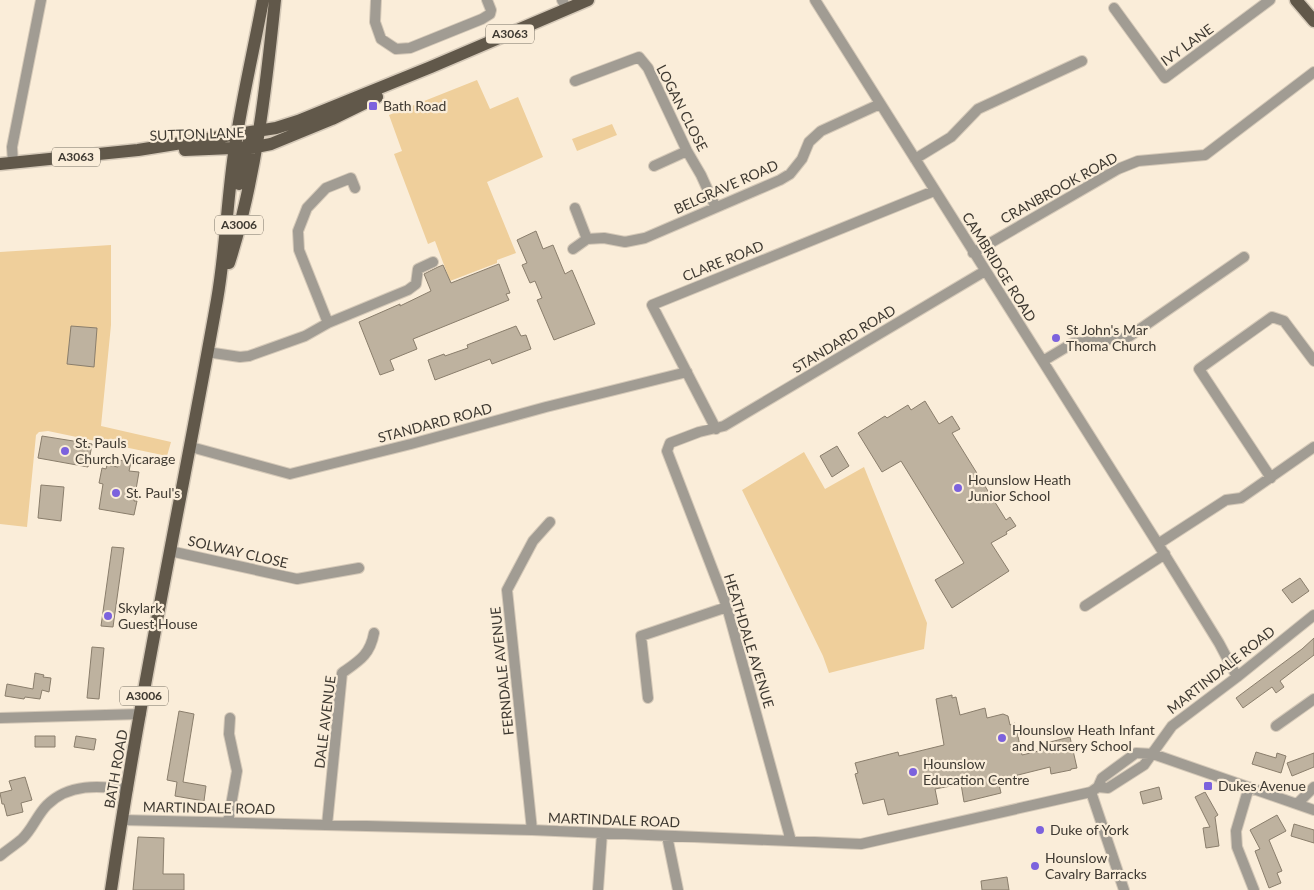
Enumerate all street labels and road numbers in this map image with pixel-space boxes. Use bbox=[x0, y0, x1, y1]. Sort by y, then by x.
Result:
street label: IVY LANE bbox=[1157, 20, 1216, 69]
road number: A3063 bbox=[486, 24, 534, 44]
street label: LOGAN CLOSE bbox=[653, 62, 712, 154]
street label: SUTTON LANE bbox=[149, 123, 245, 144]
road number: A3063 bbox=[52, 148, 100, 166]
street label: CRANBROOK ROAD bbox=[997, 148, 1120, 227]
street label: BELGRAVE ROAD bbox=[671, 156, 781, 217]
street label: CAMBRIDGE ROAD bbox=[959, 209, 1040, 325]
road number: A3006 bbox=[215, 216, 263, 234]
street label: CLARE ROAD bbox=[680, 237, 766, 285]
street label: STANDARD ROAD bbox=[789, 301, 899, 376]
street label: STANDARD ROAD bbox=[376, 399, 494, 446]
street label: SOLWAY CLOSE bbox=[186, 532, 290, 571]
street label: HEATHDALE AVENUE bbox=[721, 572, 778, 710]
street label: FERNDALE AVENUE bbox=[486, 606, 517, 736]
street label: MARTINDALE ROAD bbox=[1163, 622, 1278, 717]
street label: DALE AVENUE bbox=[310, 674, 339, 769]
road number: A3006 bbox=[120, 686, 168, 706]
street label: BATH ROAD bbox=[100, 728, 131, 810]
street label: MARTINDALE ROAD bbox=[143, 798, 275, 817]
street label: MARTINDALE ROAD bbox=[548, 809, 680, 830]

